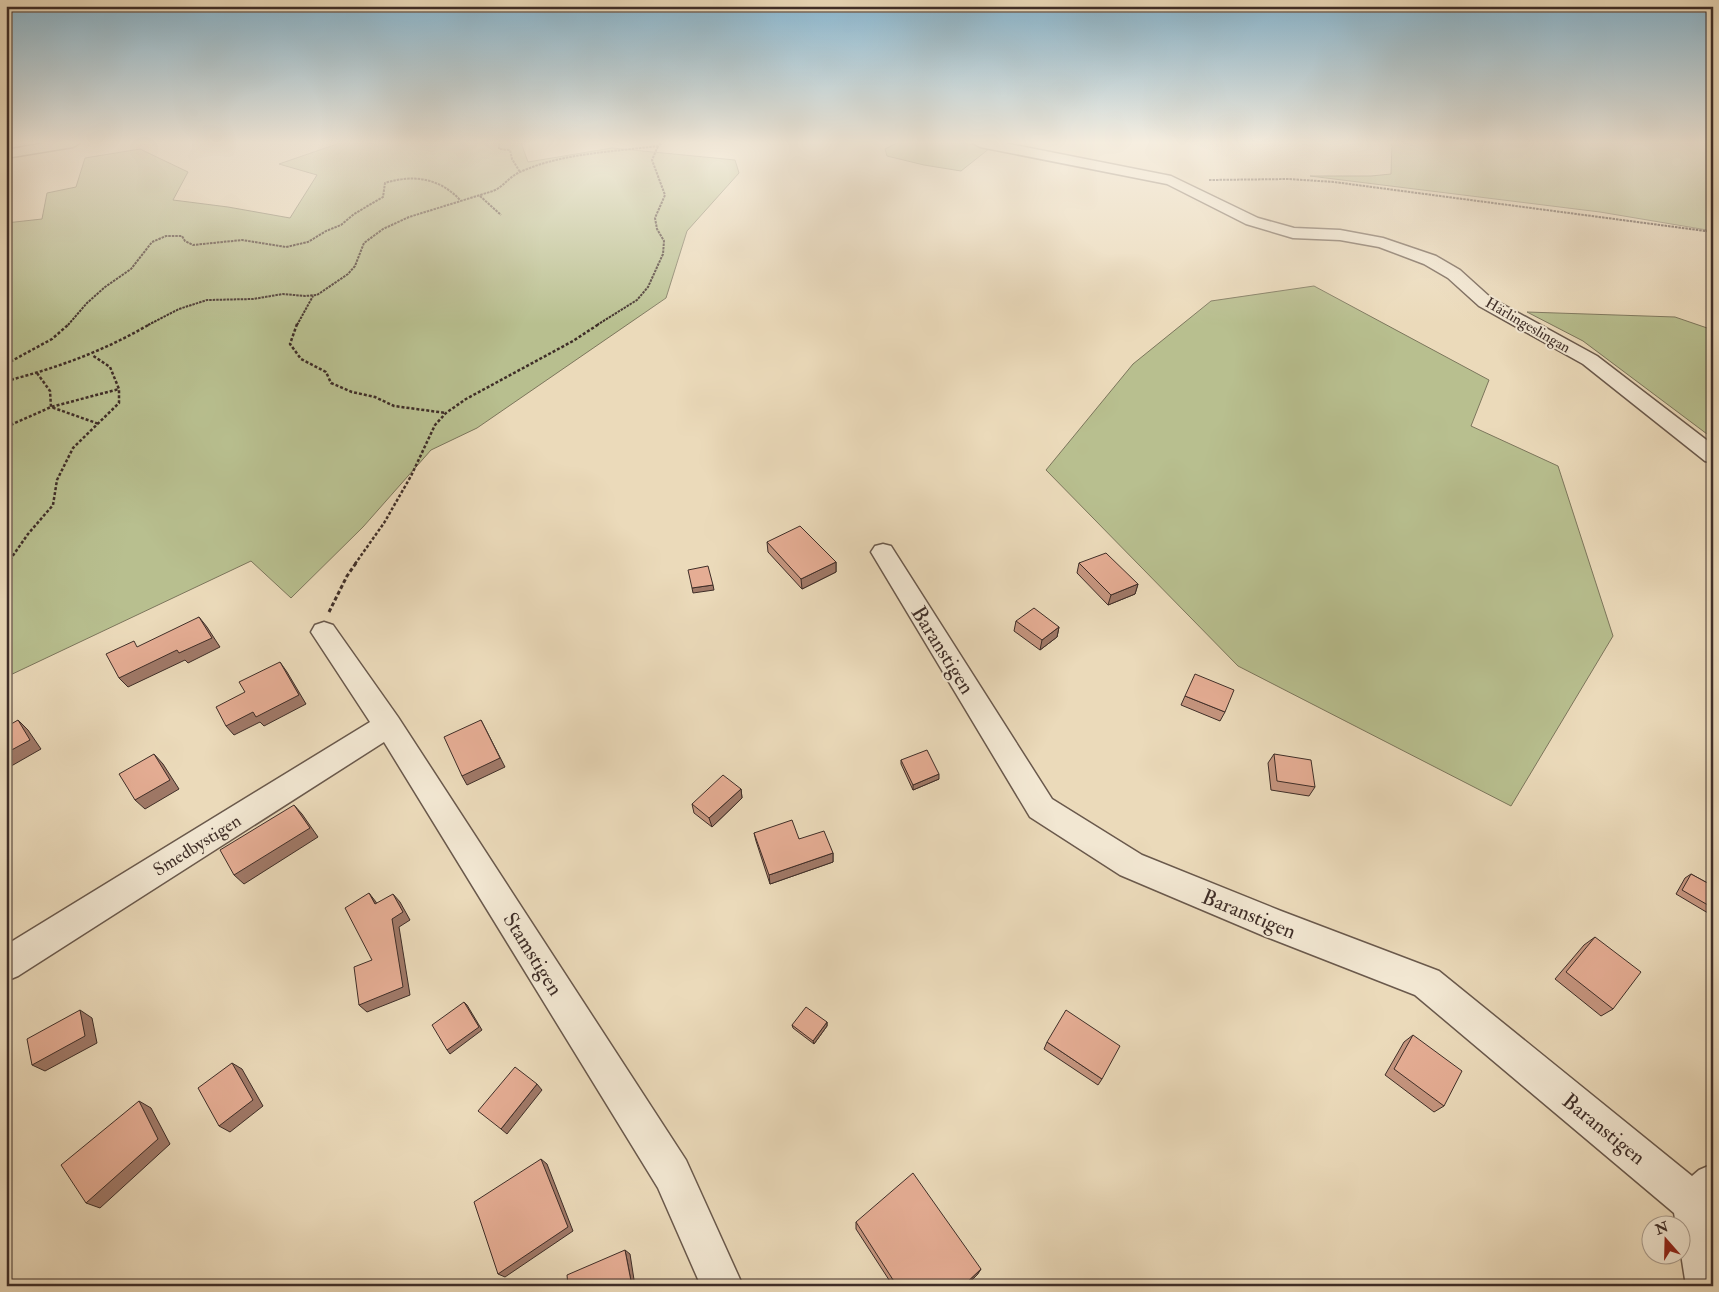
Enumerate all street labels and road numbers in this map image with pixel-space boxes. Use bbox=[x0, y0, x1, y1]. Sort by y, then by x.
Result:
street label: Härlingeslingan bbox=[1482, 293, 1574, 358]
street label: Baranstigen bbox=[905, 601, 980, 700]
street label: Smedbystigen bbox=[149, 809, 246, 882]
street label: Baranstigen bbox=[1198, 883, 1300, 946]
street label: Stamstigen bbox=[496, 908, 569, 1001]
street label: Baranstigen bbox=[1557, 1088, 1651, 1171]

